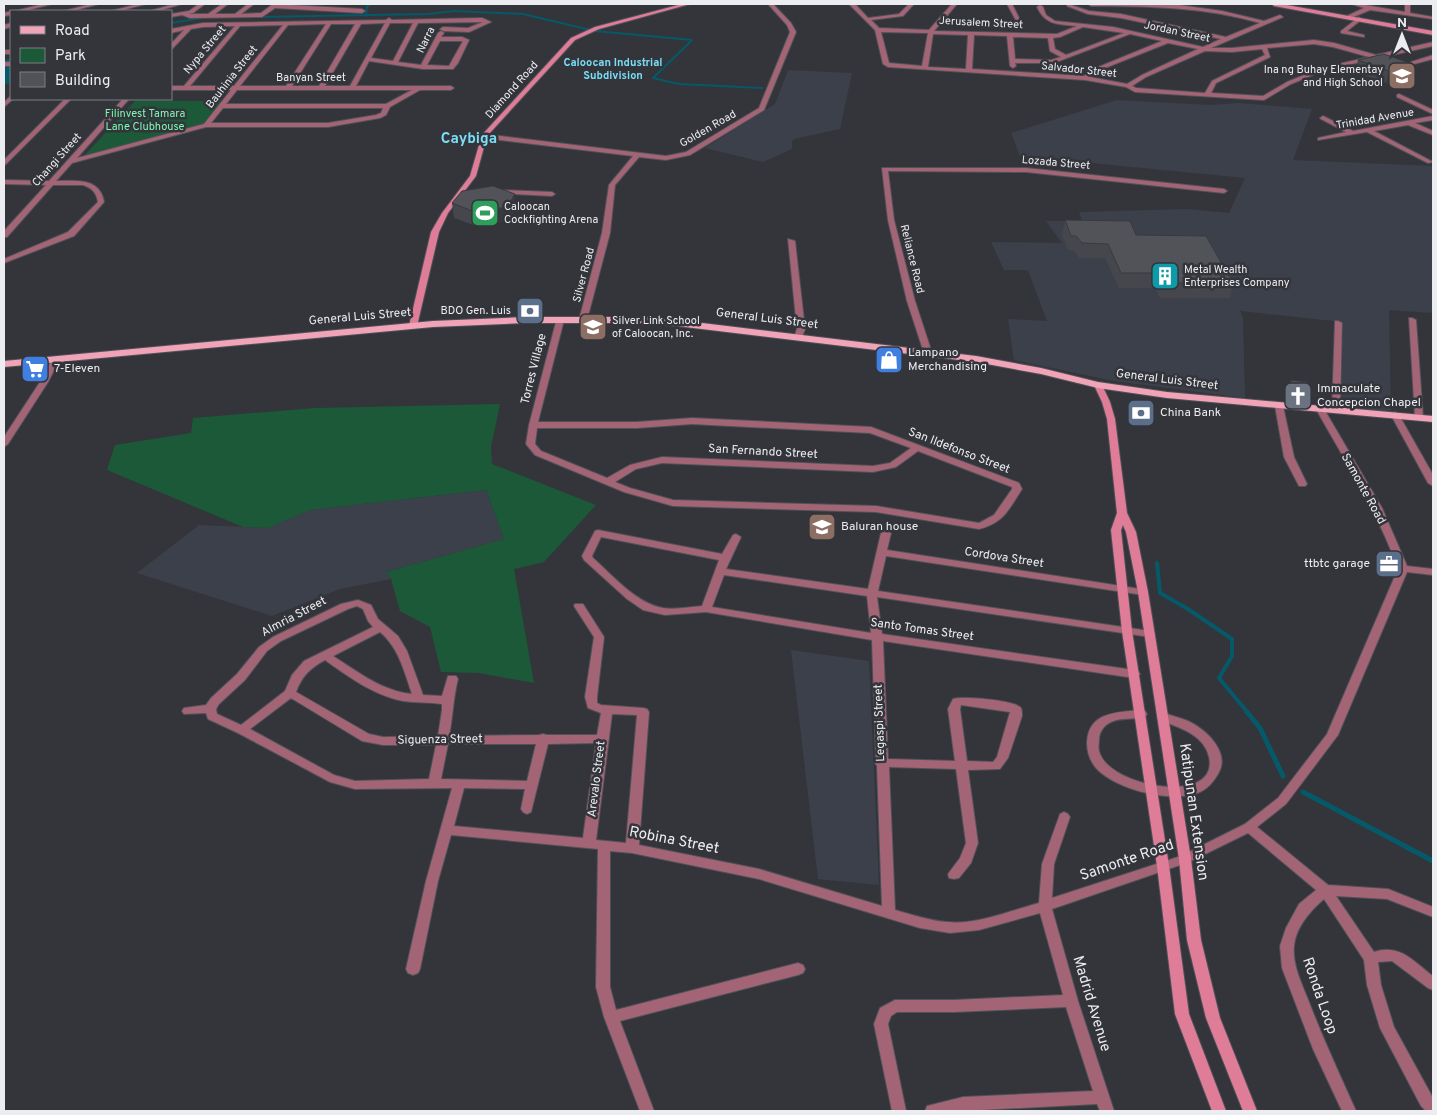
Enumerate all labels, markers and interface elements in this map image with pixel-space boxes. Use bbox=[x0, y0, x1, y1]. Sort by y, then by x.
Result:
legend bbox=[10, 10, 172, 100]
north arrow bbox=[1377, 10, 1427, 60]
street label: Jerusalem Street bbox=[939, 14, 1023, 32]
text: N bbox=[1397, 15, 1407, 32]
street label: Jordan Street bbox=[1143, 18, 1211, 46]
text: Road bbox=[55, 22, 90, 41]
street label: Nypa Street bbox=[181, 23, 229, 77]
street label: Narra bbox=[414, 24, 438, 55]
street label: Bauhinia Street bbox=[203, 43, 261, 111]
text: Park bbox=[55, 47, 86, 66]
district label: Caloocan Industrial Subdivision bbox=[563, 56, 663, 83]
street label: Diamond Road bbox=[483, 58, 541, 122]
street label: Salvador Street bbox=[1040, 59, 1118, 81]
school or university icon: Ina ng Buhay Elementay and High School bbox=[1387, 61, 1417, 91]
place label: Ina ng Buhay Elementay and High School bbox=[1264, 63, 1383, 90]
street label: Banyan Street bbox=[276, 71, 346, 85]
text: Building bbox=[55, 72, 110, 91]
street label: Trinidad Avenue bbox=[1335, 105, 1415, 133]
park label: Filinvest Tamara Lane Clubhouse bbox=[105, 107, 185, 134]
street label: Golden Road bbox=[677, 107, 739, 151]
street label: Changi Street bbox=[29, 130, 85, 190]
district label: Caybiga bbox=[441, 130, 497, 149]
street label: Lozada Street bbox=[1021, 153, 1091, 173]
sports icon: Caloocan Cockfighting Arena bbox=[470, 198, 500, 228]
place label: Caloocan Cockfighting Arena bbox=[504, 200, 599, 227]
street label: Reliance Road bbox=[897, 223, 927, 295]
street label: Silver Road bbox=[570, 246, 598, 304]
building icon: Metal Wealth Enterprises Company bbox=[1150, 261, 1180, 291]
place label: Metal Wealth Enterprises Company bbox=[1184, 263, 1290, 290]
bank icon: BDO Gen. Luis bbox=[515, 296, 545, 326]
place label: BDO Gen. Luis bbox=[440, 304, 511, 318]
street label: General Luis Street bbox=[308, 305, 412, 329]
street label: General Luis Street bbox=[715, 305, 819, 333]
school or university icon: Silver Link School of Caloocan, Inc. bbox=[578, 312, 608, 342]
place label: Silver Link School of Caloocan, Inc. bbox=[612, 314, 700, 341]
street label: Torres Village bbox=[517, 332, 551, 406]
shop icon: Lampano Merchandising bbox=[874, 345, 904, 375]
place label: Lampano Merchandising bbox=[908, 345, 987, 375]
supermarket icon: 7-Eleven bbox=[20, 354, 50, 384]
place label: 7-Eleven bbox=[54, 361, 100, 377]
street label: General Luis Street bbox=[1115, 366, 1219, 394]
church icon: Immaculate Concepcion Chapel bbox=[1283, 381, 1313, 411]
place label: Immaculate Concepcion Chapel bbox=[1317, 381, 1421, 411]
bank icon: China Bank bbox=[1126, 398, 1156, 428]
place label: China Bank bbox=[1160, 405, 1221, 421]
street label: San Ildefonso Street bbox=[906, 424, 1012, 478]
street label: San Fernando Street bbox=[708, 441, 818, 463]
street label: Samonte Road bbox=[1337, 451, 1389, 527]
school or university icon: Baluran house bbox=[807, 512, 837, 542]
place label: Baluran house bbox=[841, 519, 918, 535]
street label: Cordova Street bbox=[963, 544, 1045, 572]
office icon: ttbtc garage bbox=[1374, 549, 1404, 579]
place label: ttbtc garage bbox=[1304, 556, 1370, 572]
street label: Almria Street bbox=[259, 593, 329, 641]
street label: Santo Tomas Street bbox=[869, 615, 975, 645]
street label: Legaspi Street bbox=[871, 684, 889, 762]
street label: Siguenza Street bbox=[397, 731, 483, 749]
street label: Arevalo Street bbox=[584, 740, 610, 818]
street label: Katipunan Extension bbox=[1174, 742, 1212, 882]
street label: Robina Street bbox=[627, 823, 721, 859]
street label: Samonte Road bbox=[1077, 836, 1177, 886]
street label: Madrid Avenue bbox=[1067, 954, 1115, 1054]
street label: Ronda Loop bbox=[1297, 955, 1341, 1037]

